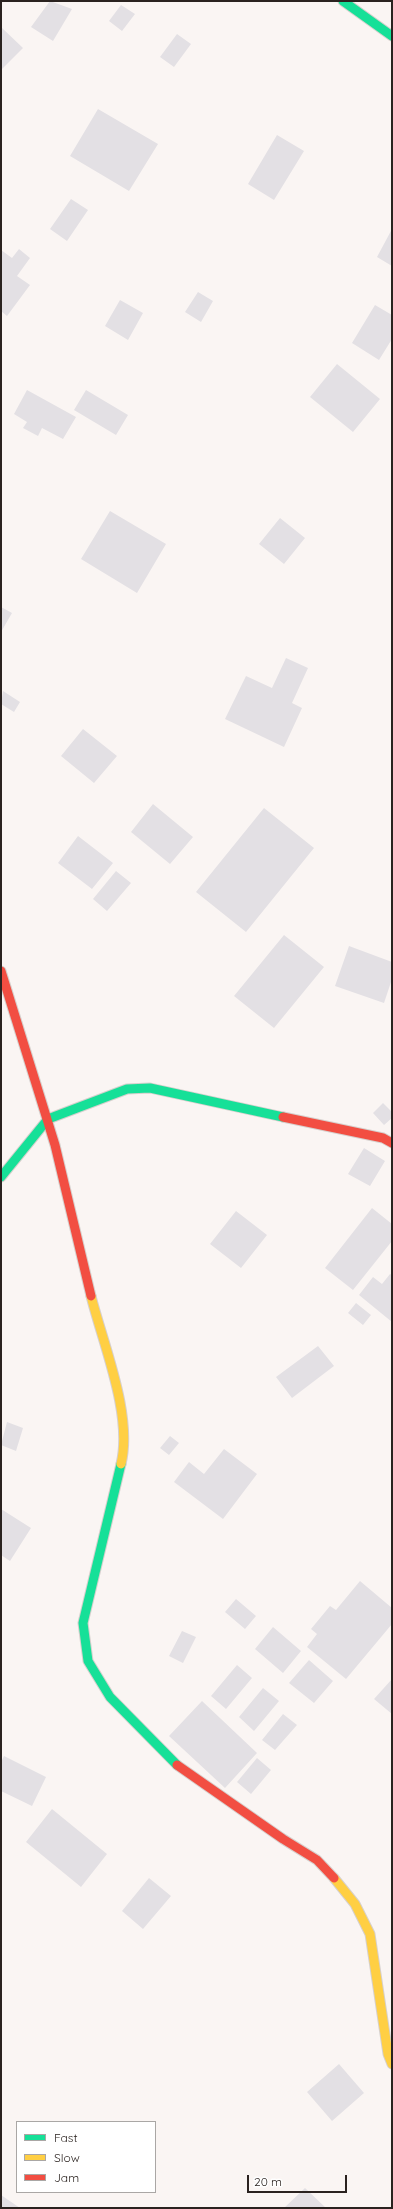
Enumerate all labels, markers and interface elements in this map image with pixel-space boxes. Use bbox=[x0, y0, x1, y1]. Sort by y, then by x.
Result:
legend bbox=[16, 2121, 156, 2193]
text: Fast bbox=[54, 2130, 78, 2145]
text: Slow bbox=[54, 2150, 80, 2165]
scale bar bbox=[249, 2167, 349, 2193]
text: Jam bbox=[54, 2170, 79, 2185]
text: 20 m bbox=[254, 2174, 282, 2189]

